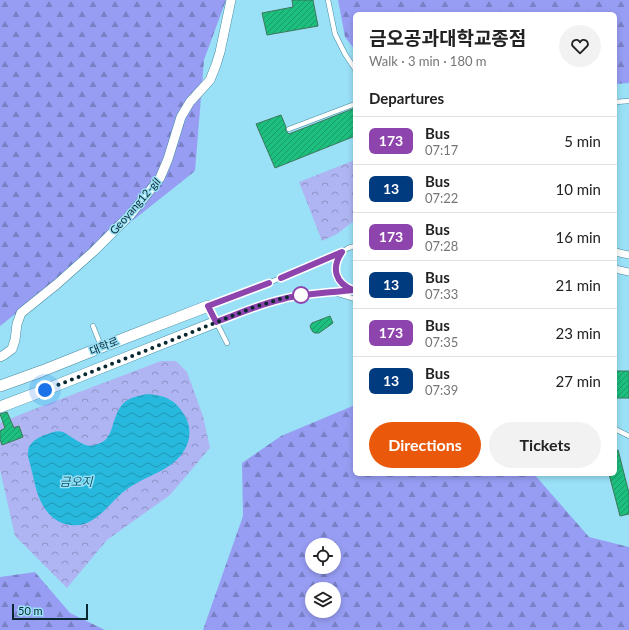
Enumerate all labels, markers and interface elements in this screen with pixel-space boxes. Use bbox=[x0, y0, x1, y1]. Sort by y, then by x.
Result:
button: heart bbox=[559, 25, 601, 67]
text: 금오공과대학교종점 bbox=[369, 26, 526, 49]
text: Walk · 3 min · 180 m bbox=[369, 53, 487, 69]
text: Departures bbox=[369, 89, 444, 107]
text: Bus bbox=[425, 124, 450, 142]
text: 173 bbox=[379, 132, 403, 149]
text: 5 min bbox=[564, 132, 601, 150]
text: 07:17 bbox=[425, 142, 458, 158]
text: Bus bbox=[425, 172, 450, 190]
street label: Geoyang12-gil bbox=[107, 175, 163, 237]
text: 13 bbox=[383, 180, 399, 197]
text: 10 min bbox=[555, 180, 601, 198]
text: 07:22 bbox=[425, 190, 458, 206]
text: Bus bbox=[425, 220, 450, 238]
text: 173 bbox=[379, 228, 403, 245]
text: 16 min bbox=[555, 228, 601, 246]
text: 07:28 bbox=[425, 238, 458, 254]
text: Bus bbox=[425, 268, 450, 286]
text: 13 bbox=[383, 276, 399, 293]
text: 21 min bbox=[555, 276, 601, 294]
unlabelled marker bbox=[292, 286, 310, 304]
text: 07:33 bbox=[425, 286, 458, 302]
text: Bus bbox=[425, 316, 450, 334]
text: 173 bbox=[379, 324, 403, 341]
text: 23 min bbox=[555, 324, 601, 342]
street label: 대학로 bbox=[87, 334, 120, 357]
text: 07:35 bbox=[425, 334, 458, 350]
text: Bus bbox=[425, 364, 450, 382]
text: 13 bbox=[383, 372, 399, 389]
text: 27 min bbox=[555, 372, 601, 390]
your location bbox=[35, 380, 55, 400]
text: 07:39 bbox=[425, 382, 458, 398]
button: Directions bbox=[369, 422, 481, 468]
button: Tickets bbox=[489, 422, 601, 468]
water label: 금오지 bbox=[59, 474, 94, 489]
map controls bbox=[305, 538, 341, 618]
button: locate bbox=[305, 538, 341, 574]
button: layers bbox=[305, 582, 341, 618]
scale bar bbox=[12, 602, 88, 621]
text: 50 m bbox=[18, 604, 43, 617]

